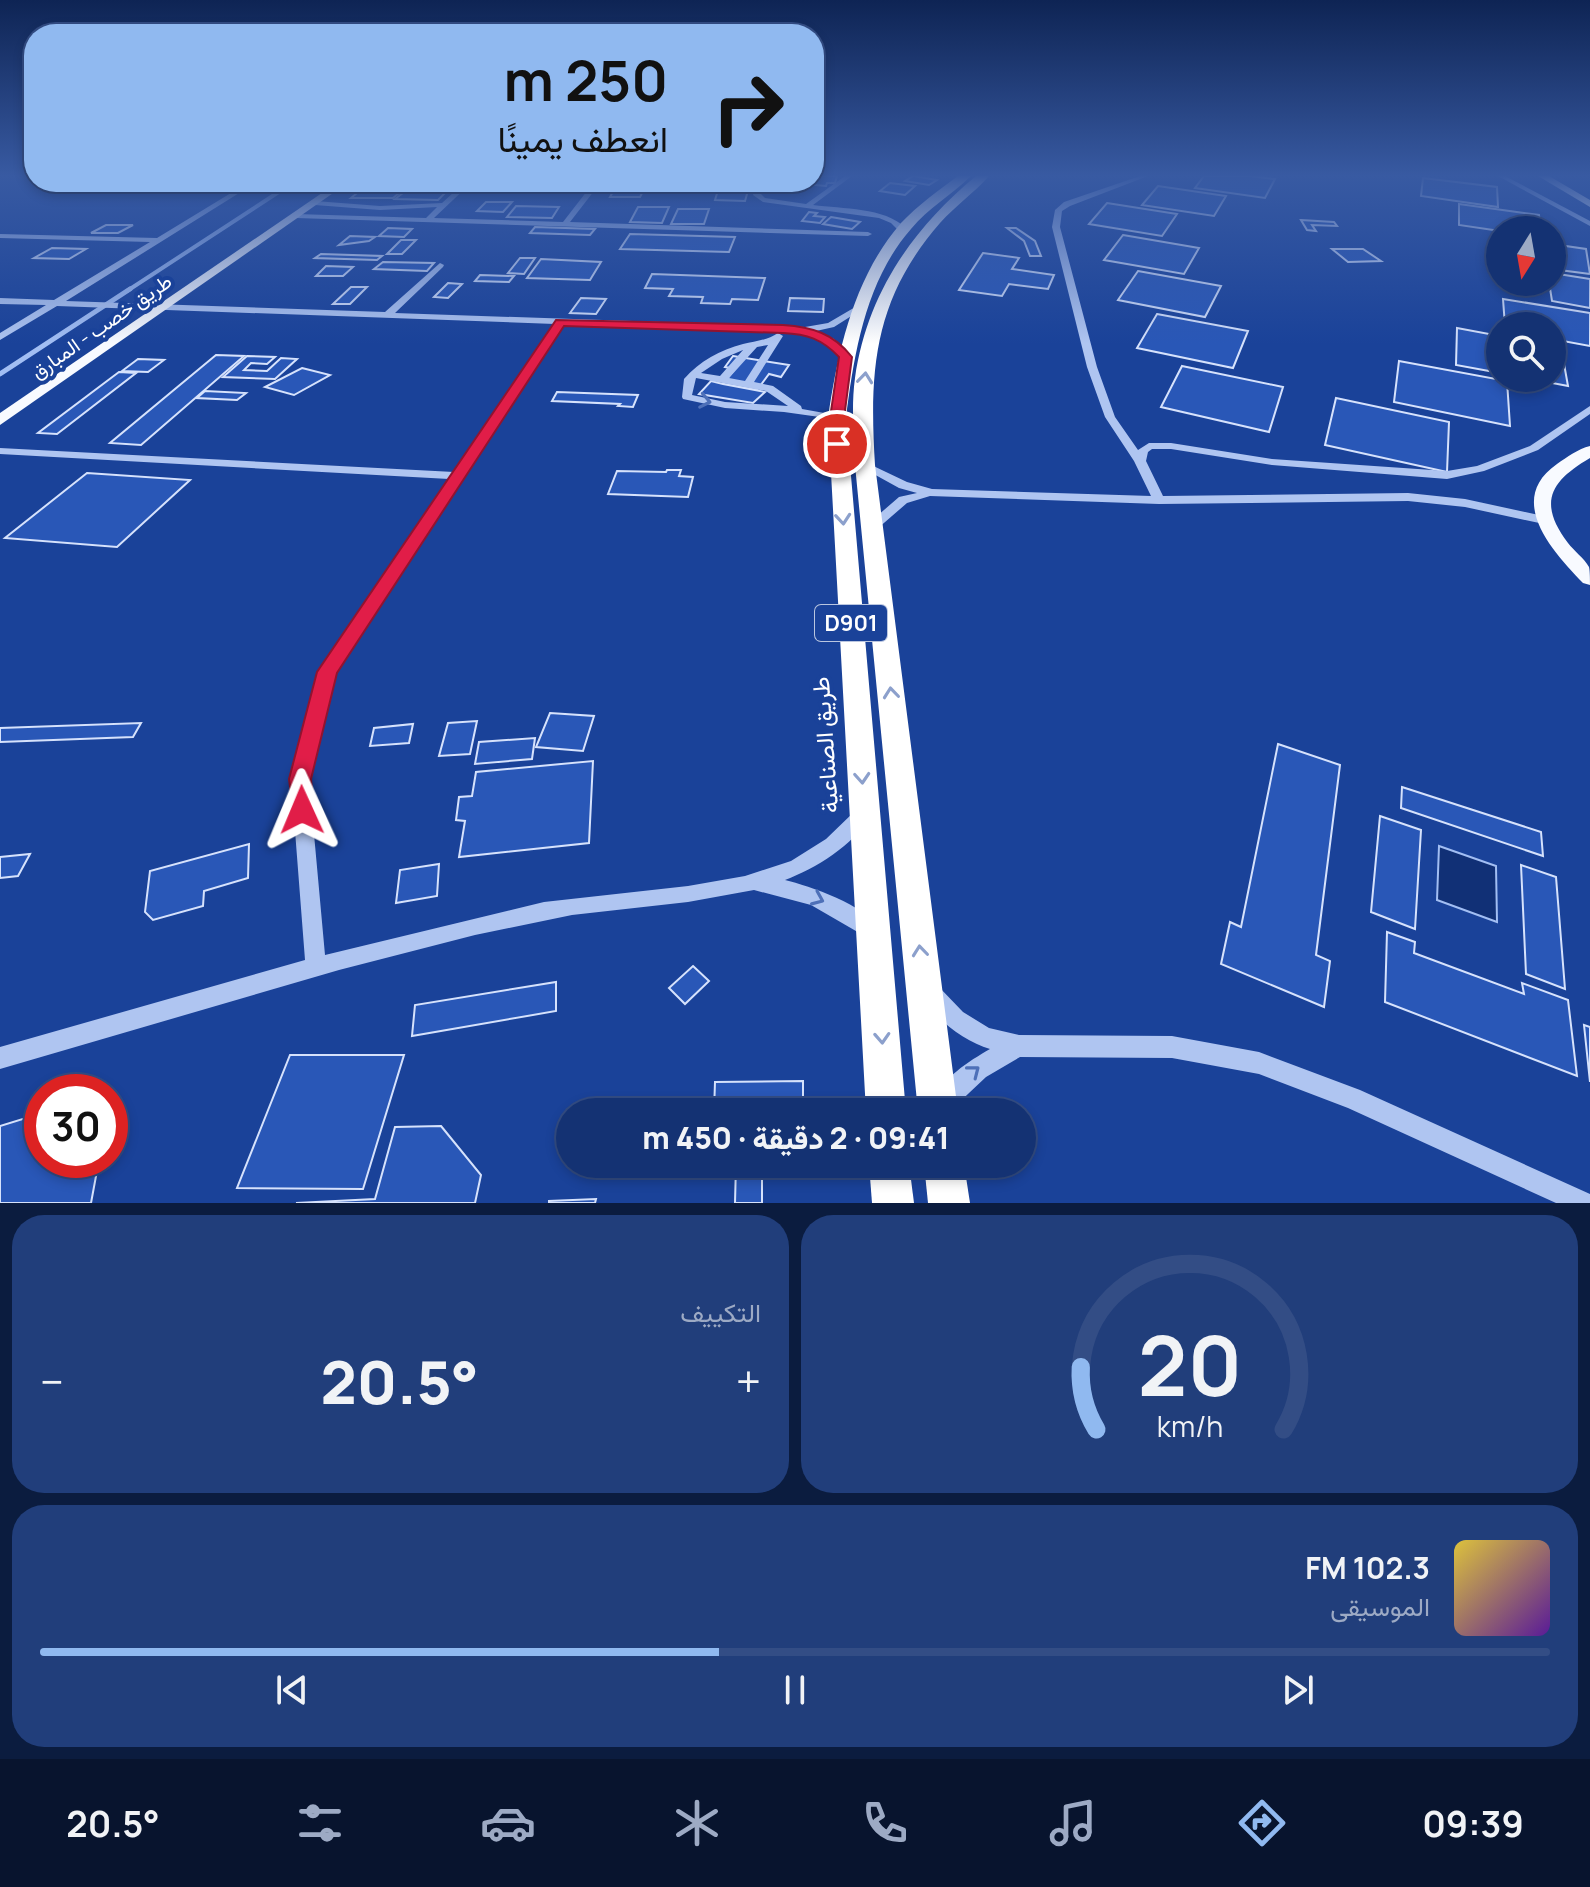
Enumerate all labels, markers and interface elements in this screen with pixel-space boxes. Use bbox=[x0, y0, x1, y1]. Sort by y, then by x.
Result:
text: 250 m bbox=[503, 41, 668, 118]
icon: right bbox=[696, 56, 800, 160]
text: انعطف يمينًا bbox=[497, 114, 668, 163]
north arrow bbox=[1486, 216, 1566, 296]
map controls bbox=[1486, 216, 1566, 392]
street label: طريق خصب - المبارق bbox=[25, 267, 177, 385]
button: search bbox=[1486, 312, 1566, 392]
one-way arrow bbox=[857, 371, 874, 384]
one-way arrow bbox=[698, 392, 711, 409]
pin bbox=[803, 410, 871, 478]
icon: arrive bbox=[815, 422, 859, 466]
one-way arrow bbox=[834, 513, 851, 526]
road number: D901 bbox=[815, 605, 887, 641]
street label: طريق الصناعية bbox=[803, 676, 845, 814]
one-way arrow bbox=[883, 686, 900, 699]
position arrow bbox=[260, 768, 344, 852]
one-way arrow bbox=[853, 772, 870, 785]
one-way arrow bbox=[810, 890, 824, 906]
one-way arrow bbox=[911, 944, 928, 957]
one-way arrow bbox=[873, 1032, 890, 1045]
one-way arrow bbox=[965, 1067, 980, 1081]
speed limit sign: 30 bbox=[24, 1074, 128, 1178]
text: 09:41 · 2 دقيقة · 450 m bbox=[642, 1117, 950, 1158]
text: التكييف bbox=[680, 1294, 761, 1330]
text: 20 bbox=[1137, 1307, 1242, 1421]
text: 20.5° bbox=[321, 1340, 479, 1422]
text: − bbox=[40, 1351, 64, 1411]
text: + bbox=[736, 1351, 761, 1411]
text: km/h bbox=[1156, 1407, 1223, 1446]
text: 102.3 FM bbox=[1305, 1547, 1430, 1588]
text: الموسيقى bbox=[1330, 1588, 1430, 1624]
icon: previous bbox=[270, 1668, 314, 1712]
icon: pause bbox=[773, 1668, 817, 1712]
icon: next bbox=[1276, 1668, 1320, 1712]
icon: filters bbox=[292, 1795, 348, 1851]
icon: car bbox=[480, 1795, 536, 1851]
icon: climate bbox=[669, 1795, 725, 1851]
icon: phone bbox=[857, 1795, 913, 1851]
icon: music bbox=[1045, 1795, 1101, 1851]
icon: directions bbox=[1234, 1795, 1290, 1851]
text: 20.5° bbox=[66, 1799, 160, 1848]
text: 09:39 bbox=[1422, 1799, 1524, 1848]

